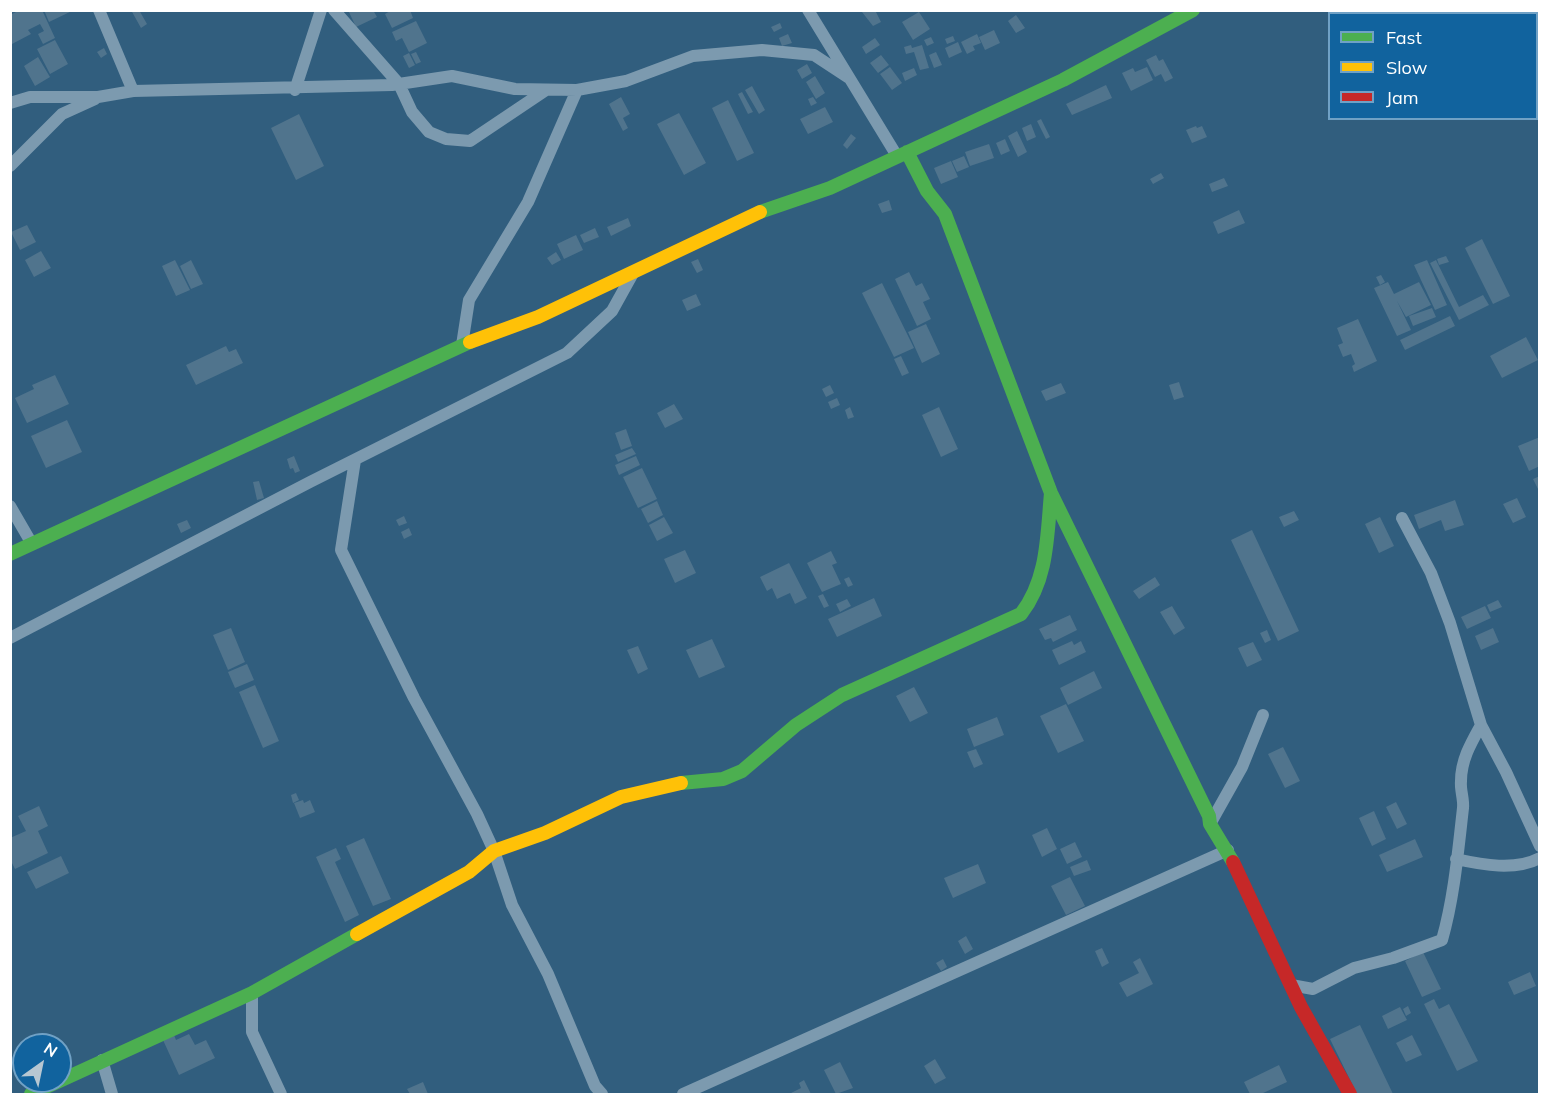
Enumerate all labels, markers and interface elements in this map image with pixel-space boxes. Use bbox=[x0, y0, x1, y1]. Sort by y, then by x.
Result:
legend bbox=[1328, 12, 1538, 120]
text: Fast bbox=[1386, 26, 1422, 49]
text: Slow bbox=[1386, 56, 1427, 79]
text: Jam bbox=[1386, 86, 1419, 109]
north arrow bbox=[12, 1033, 72, 1093]
text: N bbox=[40, 1038, 61, 1061]

